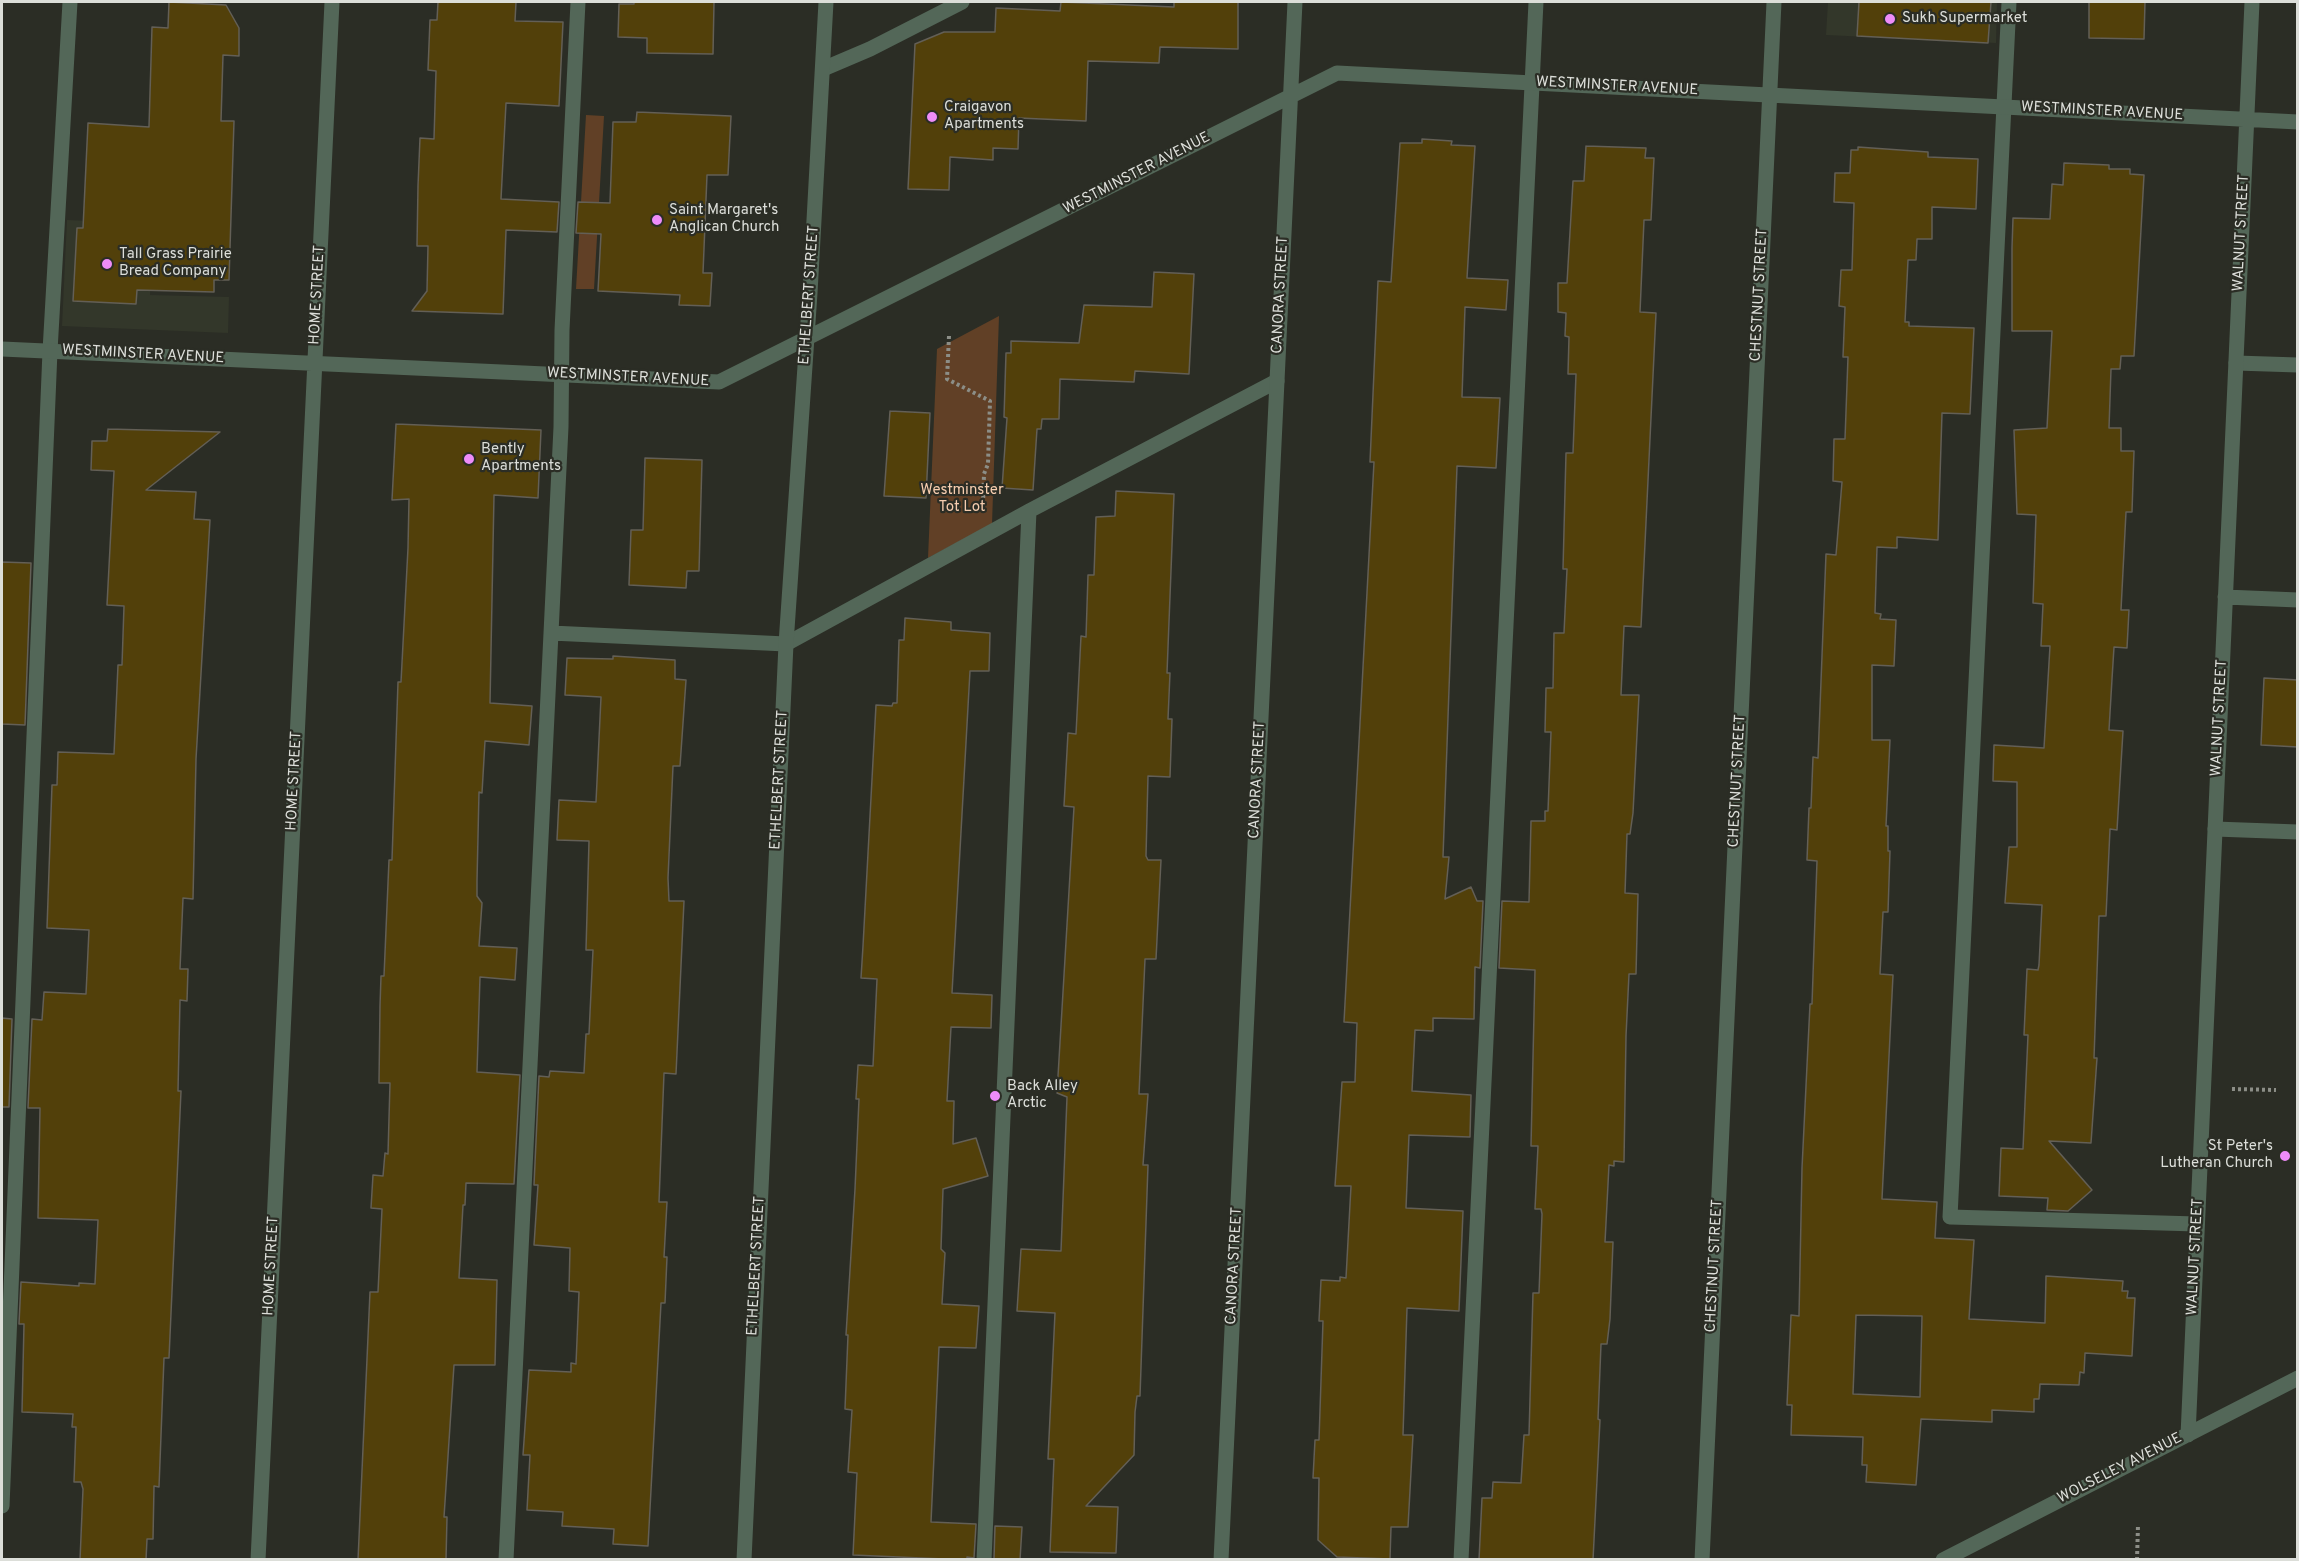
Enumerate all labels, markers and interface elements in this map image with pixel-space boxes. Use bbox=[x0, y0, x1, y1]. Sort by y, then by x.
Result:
place label: Sukh Supermarket bbox=[1902, 10, 2027, 28]
marker: Sukh Supermarket bbox=[1883, 12, 1897, 26]
street label: WESTMINSTER AVENUE bbox=[1535, 74, 1699, 100]
place label: Craigavon Apartments bbox=[944, 99, 1024, 134]
street label: WESTMINSTER AVENUE bbox=[2020, 99, 2184, 125]
marker: Craigavon Apartments bbox=[925, 110, 939, 124]
street label: WESTMINSTER AVENUE bbox=[1061, 129, 1213, 219]
street label: WALNUT STREET bbox=[2230, 174, 2254, 292]
place label: Saint Margaret's Anglican Church bbox=[669, 202, 780, 237]
marker: Saint Margaret's Anglican Church bbox=[650, 213, 664, 227]
street label: ETHELBERT STREET bbox=[796, 225, 824, 365]
street label: CHESTNUT STREET bbox=[1748, 228, 1772, 362]
street label: CANORA STREET bbox=[1269, 236, 1293, 354]
street label: HOME STREET bbox=[306, 245, 330, 345]
place label: Tall Grass Prairie Bread Company bbox=[119, 246, 232, 281]
marker: Tall Grass Prairie Bread Company bbox=[100, 257, 114, 271]
street label: WESTMINSTER AVENUE bbox=[61, 342, 225, 368]
street label: WESTMINSTER AVENUE bbox=[546, 365, 710, 391]
place label: Bently Apartments bbox=[481, 441, 561, 476]
marker: Bently Apartments bbox=[462, 452, 476, 466]
park label: Westminster Tot Lot bbox=[920, 482, 1004, 517]
street label: WALNUT STREET bbox=[2208, 659, 2232, 777]
street label: ETHELBERT STREET bbox=[767, 710, 793, 850]
street label: CHESTNUT STREET bbox=[1726, 714, 1750, 848]
street label: CANORA STREET bbox=[1246, 721, 1270, 839]
street label: HOME STREET bbox=[283, 731, 307, 831]
place label: Back Alley Arctic bbox=[1007, 1078, 1078, 1113]
marker: Back Alley Arctic bbox=[988, 1089, 1002, 1103]
place label: St Peter's Lutheran Church bbox=[2160, 1138, 2273, 1173]
marker: St Peter's Lutheran Church bbox=[2278, 1149, 2292, 1163]
street label: ETHELBERT STREET bbox=[744, 1196, 770, 1336]
street label: WALNUT STREET bbox=[2184, 1198, 2208, 1316]
street label: CHESTNUT STREET bbox=[1703, 1199, 1727, 1333]
street label: CANORA STREET bbox=[1223, 1207, 1247, 1325]
street label: HOME STREET bbox=[260, 1216, 284, 1316]
street label: WOLSELEY AVENUE bbox=[2055, 1430, 2185, 1508]

